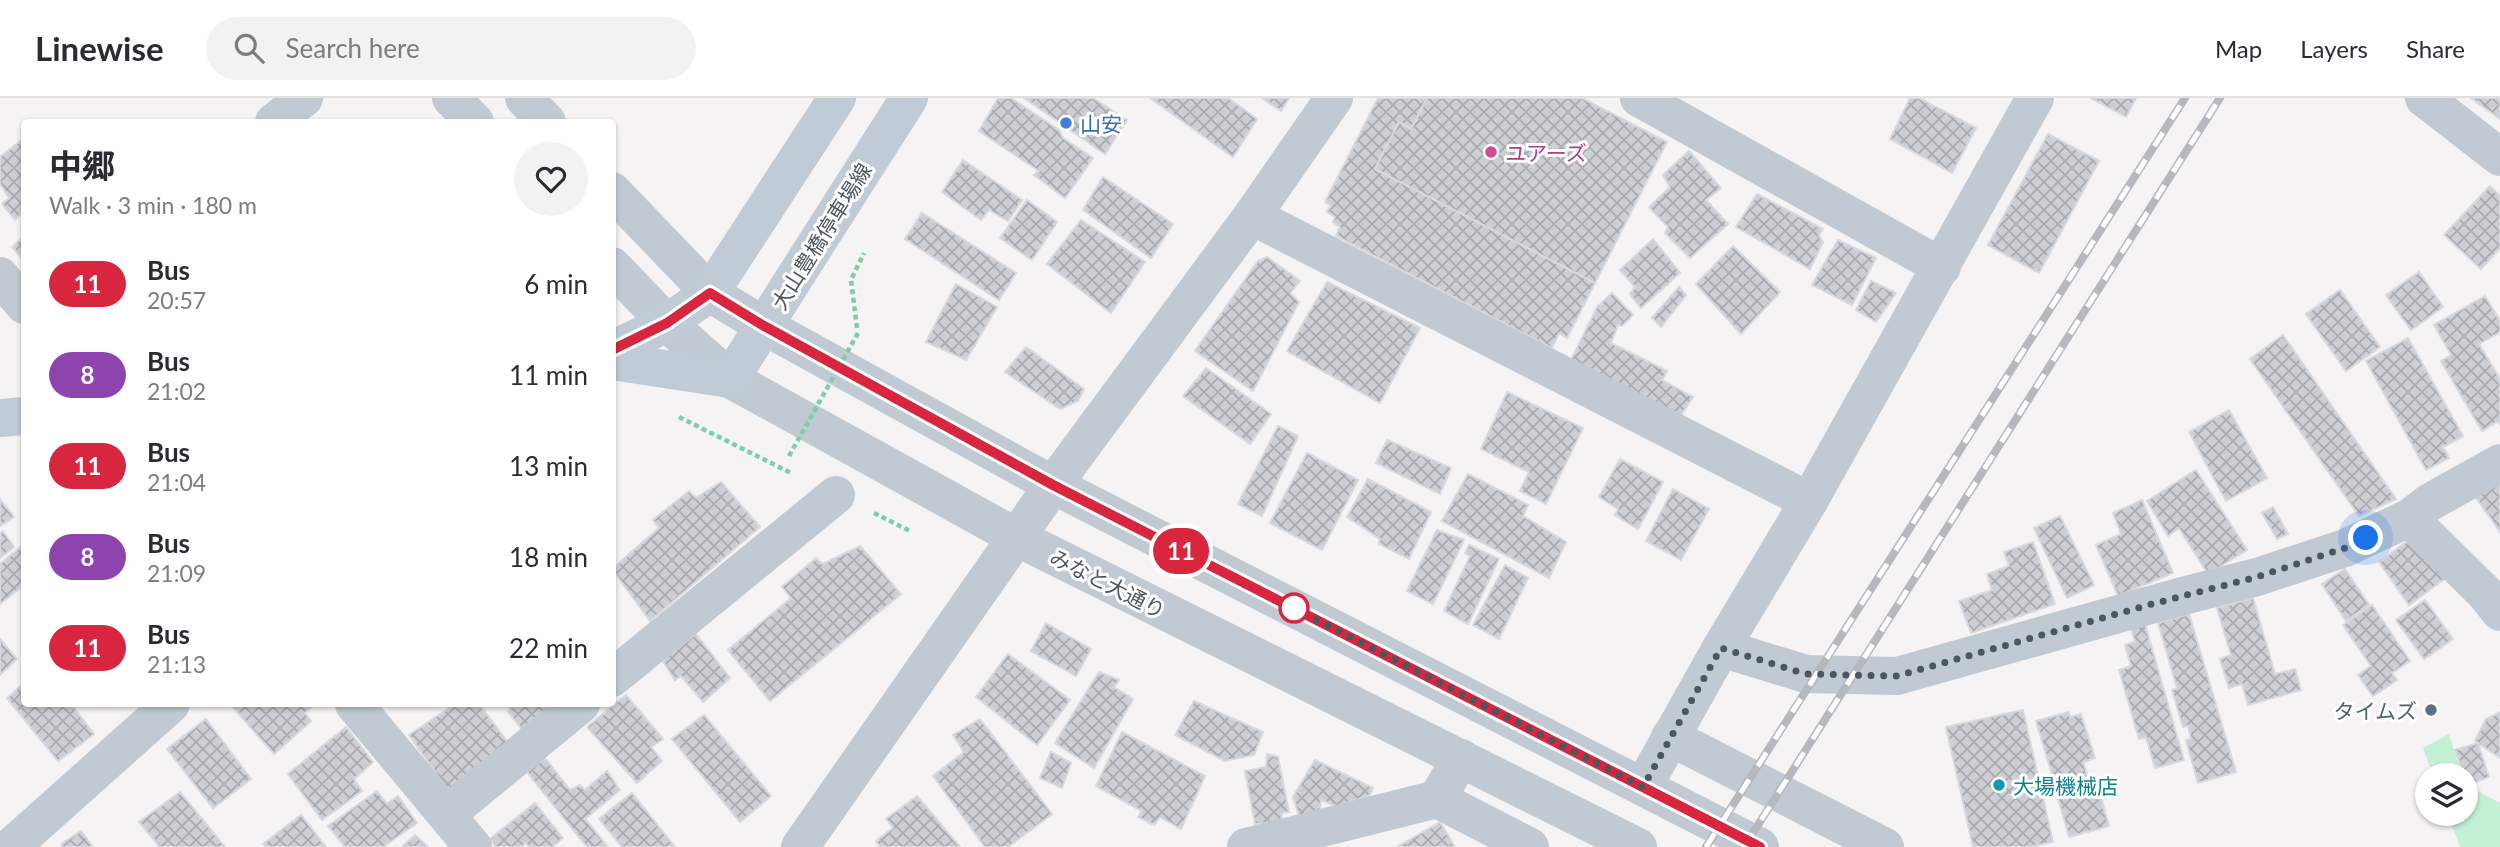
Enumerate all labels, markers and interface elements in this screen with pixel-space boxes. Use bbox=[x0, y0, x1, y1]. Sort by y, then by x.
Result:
search box bbox=[206, 17, 696, 80]
text: Linewise bbox=[35, 28, 164, 68]
icon: search bbox=[230, 29, 268, 67]
text: Search here bbox=[286, 32, 420, 64]
text: Map bbox=[2215, 34, 2262, 63]
text: Layers bbox=[2300, 34, 2368, 63]
text: Share bbox=[2406, 34, 2465, 63]
place label: 山安 bbox=[1080, 111, 1122, 136]
marker: 山安 bbox=[1058, 115, 1074, 131]
place label: ユアーズ bbox=[1505, 140, 1587, 165]
button: heart bbox=[514, 142, 588, 216]
marker: ユアーズ bbox=[1483, 144, 1499, 160]
text: 中郷 bbox=[49, 145, 115, 185]
street label: 大山豊橋停車場線 bbox=[766, 158, 876, 314]
text: Walk · 3 min · 180 m bbox=[49, 191, 257, 219]
text: Bus bbox=[147, 254, 190, 286]
text: 6 min bbox=[524, 268, 588, 300]
text: 11 bbox=[74, 269, 101, 298]
text: 20:57 bbox=[147, 286, 206, 314]
text: Bus bbox=[147, 345, 190, 377]
text: 11 min bbox=[509, 359, 588, 391]
text: 8 bbox=[81, 360, 94, 389]
text: 21:02 bbox=[147, 377, 206, 405]
text: Bus bbox=[147, 436, 190, 468]
text: 13 min bbox=[509, 450, 588, 482]
text: 11 bbox=[74, 451, 101, 480]
text: 21:04 bbox=[147, 468, 206, 496]
your location bbox=[2348, 520, 2383, 555]
text: Bus bbox=[147, 527, 190, 559]
line badge: 11 bbox=[1150, 528, 1212, 574]
text: 11 bbox=[1167, 536, 1195, 565]
text: 18 min bbox=[509, 541, 588, 573]
text: 8 bbox=[81, 542, 94, 571]
street label: みなと大通り bbox=[1046, 543, 1170, 623]
text: 21:09 bbox=[147, 559, 206, 587]
unlabelled marker bbox=[1279, 593, 1309, 623]
text: Bus bbox=[147, 618, 190, 650]
text: 22 min bbox=[509, 632, 588, 664]
text: 11 bbox=[74, 633, 101, 662]
text: 21:13 bbox=[147, 650, 206, 678]
place label: タイムズ bbox=[2333, 698, 2417, 723]
marker: タイムズ bbox=[2423, 702, 2439, 718]
map controls bbox=[2415, 763, 2478, 826]
button: layers bbox=[2415, 763, 2478, 826]
place label: 大場機械店 bbox=[2013, 773, 2118, 798]
marker: 大場機械店 bbox=[1991, 777, 2007, 793]

